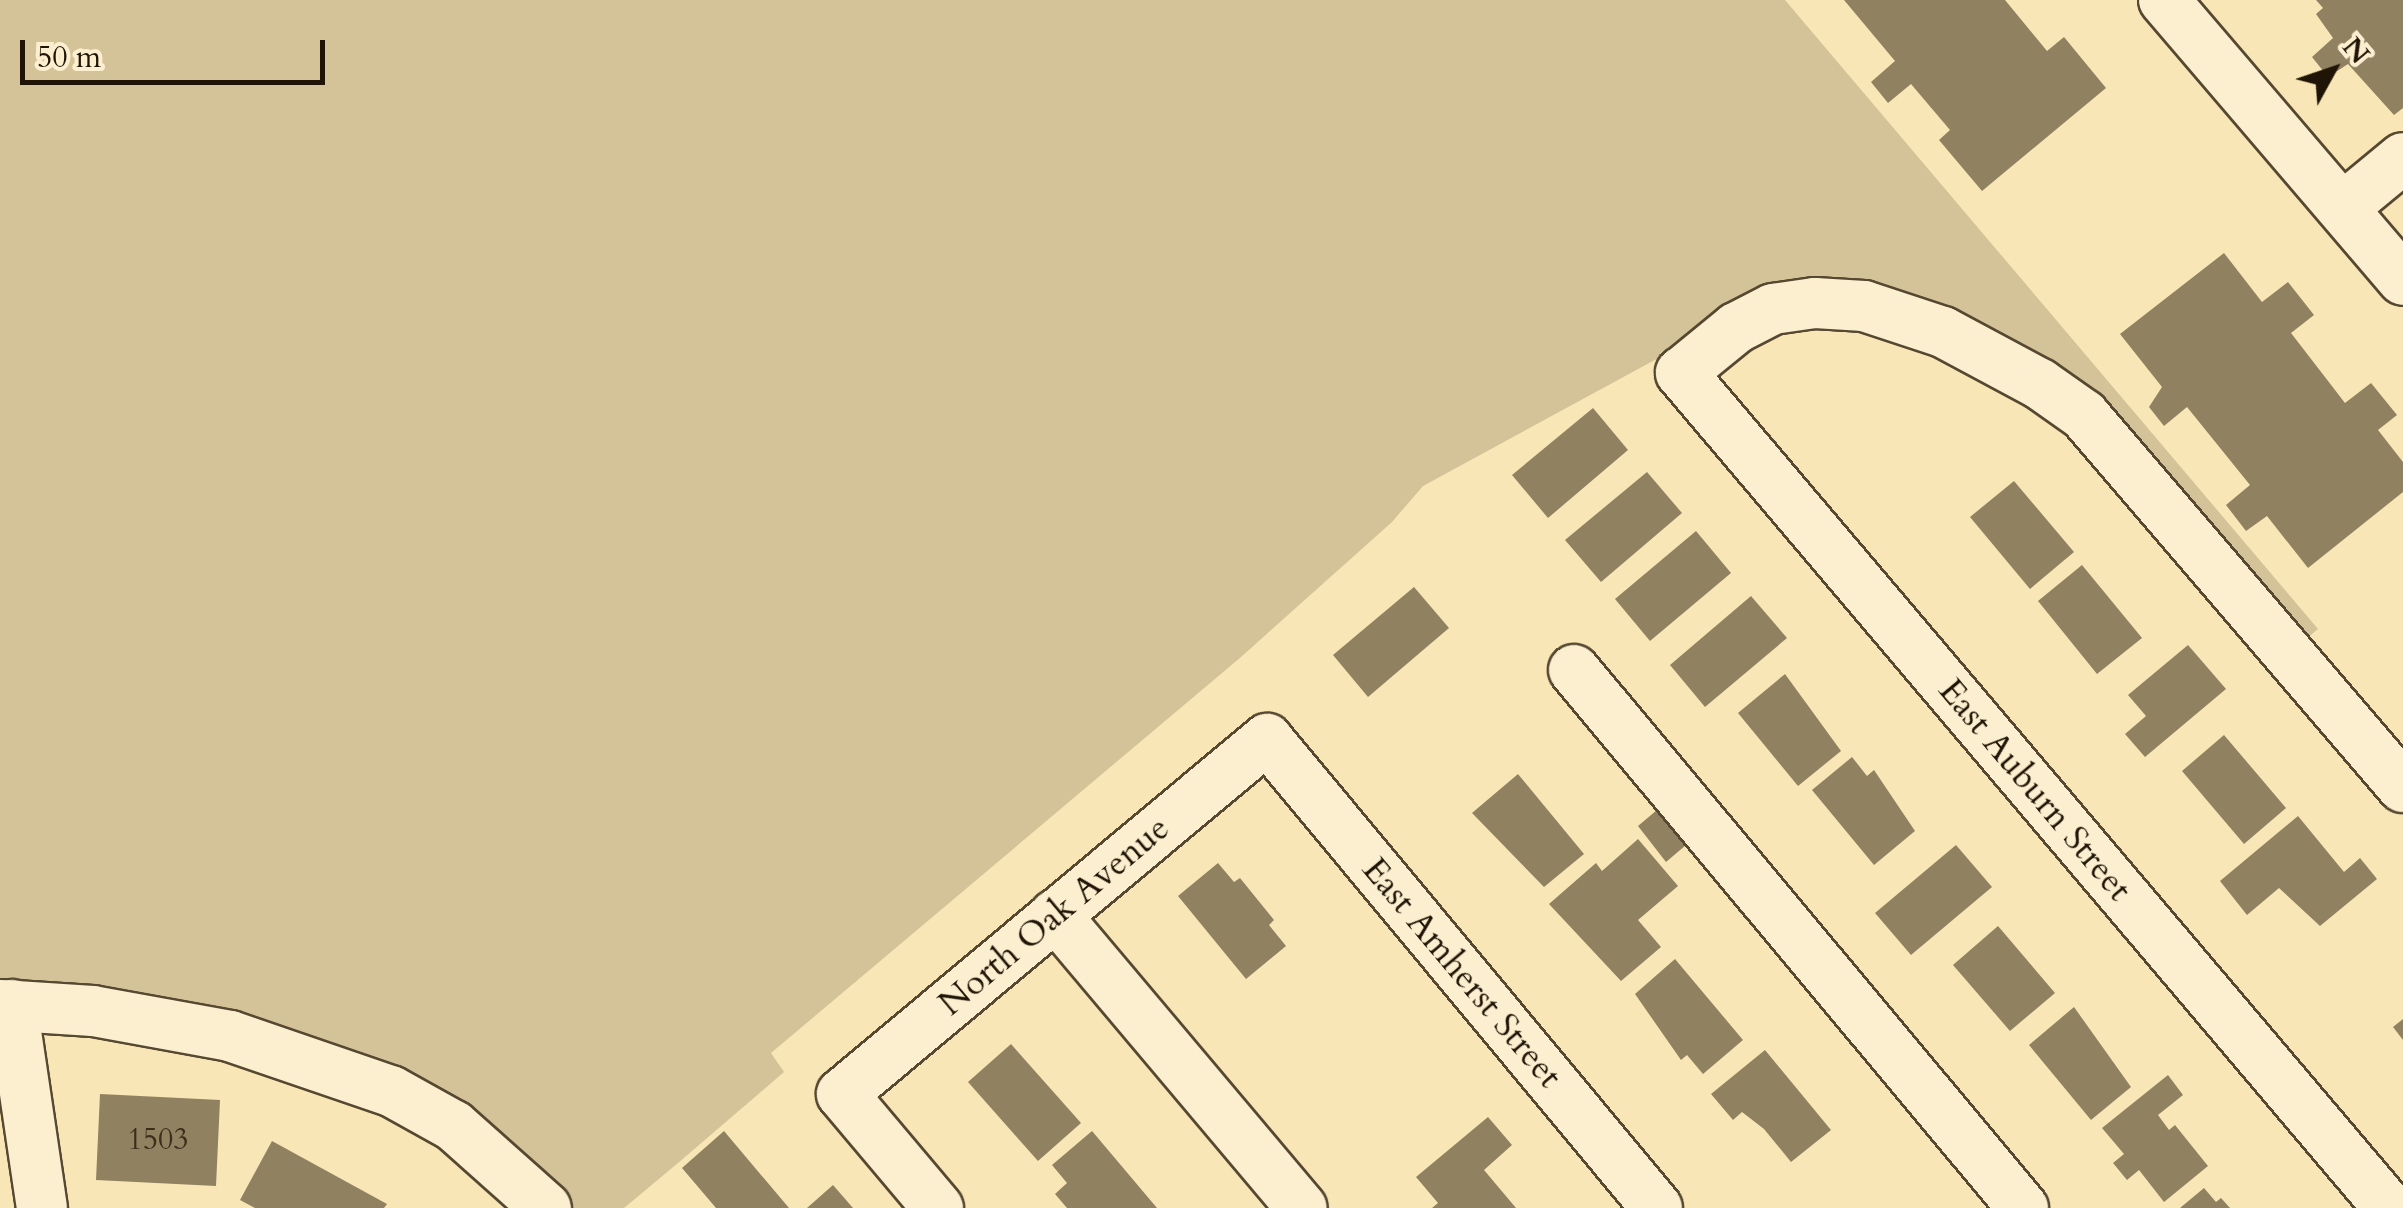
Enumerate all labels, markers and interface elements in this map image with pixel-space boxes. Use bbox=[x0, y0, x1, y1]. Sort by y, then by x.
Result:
scale bar bbox=[25, 20, 330, 82]
north arrow bbox=[2283, 20, 2383, 120]
text: N bbox=[2334, 29, 2378, 72]
text: 50 m bbox=[37, 37, 101, 78]
street label: East Auburn Street bbox=[1930, 670, 2140, 910]
street label: North Oak Avenue bbox=[930, 807, 1178, 1025]
street label: East Amherst Street bbox=[1353, 849, 1571, 1097]
house number: 1503 bbox=[127, 1122, 189, 1158]

